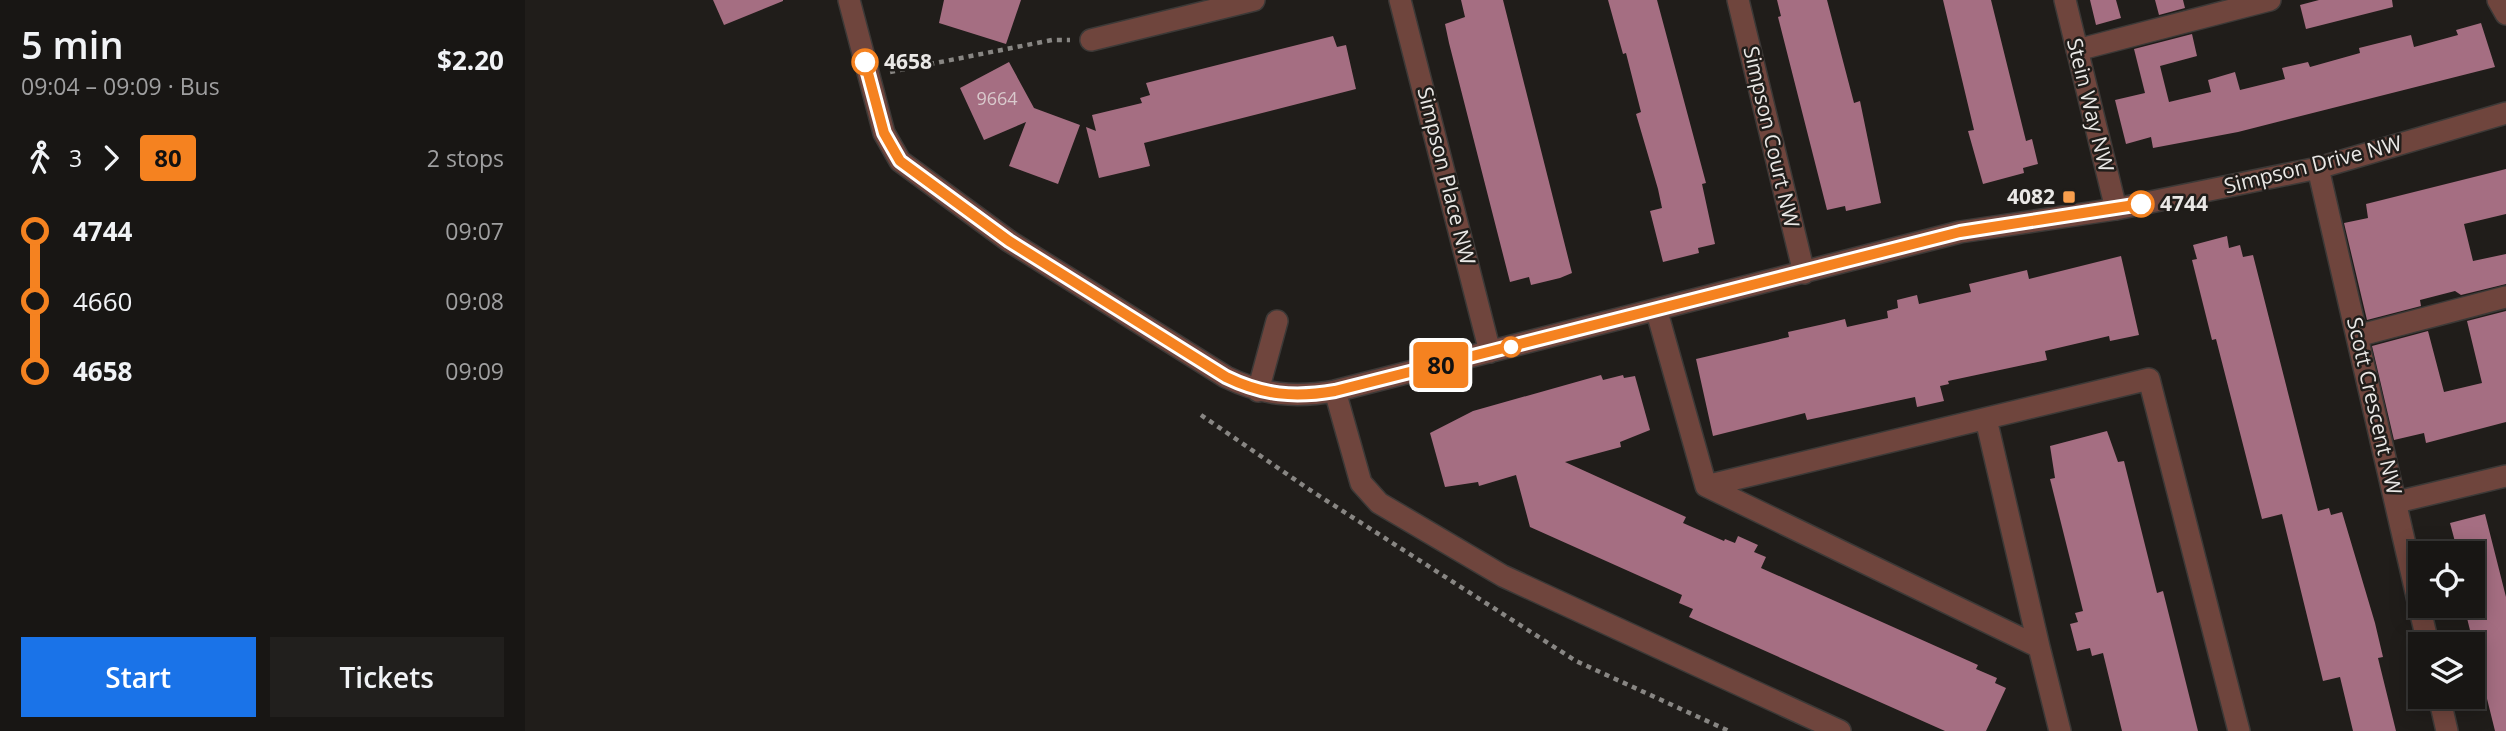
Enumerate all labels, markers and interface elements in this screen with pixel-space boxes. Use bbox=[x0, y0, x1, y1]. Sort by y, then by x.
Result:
text: 5 min bbox=[21, 18, 124, 70]
street label: Stein Way NW bbox=[2061, 35, 2121, 175]
text: $2.20 bbox=[437, 42, 504, 78]
street label: Simpson Court NW bbox=[1737, 43, 1807, 231]
place label: 4658 bbox=[884, 47, 932, 75]
marker: 4658 bbox=[852, 49, 878, 75]
text: 09:04 – 09:09 · Bus bbox=[21, 70, 220, 102]
street label: Simpson Place NW bbox=[1411, 84, 1483, 268]
house number: 9664 bbox=[976, 86, 1018, 110]
street label: Simpson Drive NW bbox=[2221, 128, 2405, 200]
icon: walk bbox=[21, 139, 59, 177]
icon: forward bbox=[92, 139, 130, 177]
text: 80 bbox=[154, 141, 182, 174]
text: 3 bbox=[69, 142, 82, 174]
text: 2 stops bbox=[427, 142, 504, 174]
place label: 4082 bbox=[2007, 182, 2055, 210]
marker: 4082 bbox=[2061, 189, 2077, 205]
place label: 4744 bbox=[2160, 189, 2208, 217]
marker: 4744 bbox=[2128, 191, 2154, 217]
text: 4744 bbox=[73, 213, 132, 249]
text: 09:07 bbox=[445, 215, 504, 247]
text: 4660 bbox=[73, 283, 132, 319]
text: 09:08 bbox=[445, 285, 504, 317]
street label: Scott Crescent NW bbox=[2341, 314, 2409, 498]
unlabelled marker bbox=[1501, 337, 1521, 357]
line badge: 80 bbox=[1409, 342, 1473, 388]
text: 80 bbox=[1427, 348, 1455, 381]
text: 4658 bbox=[73, 353, 132, 389]
text: 09:09 bbox=[445, 355, 504, 387]
map controls bbox=[2408, 541, 2485, 709]
button: locate bbox=[2408, 541, 2485, 618]
button: layers bbox=[2408, 632, 2485, 709]
button: Start bbox=[21, 637, 256, 717]
button: Tickets bbox=[270, 637, 504, 717]

